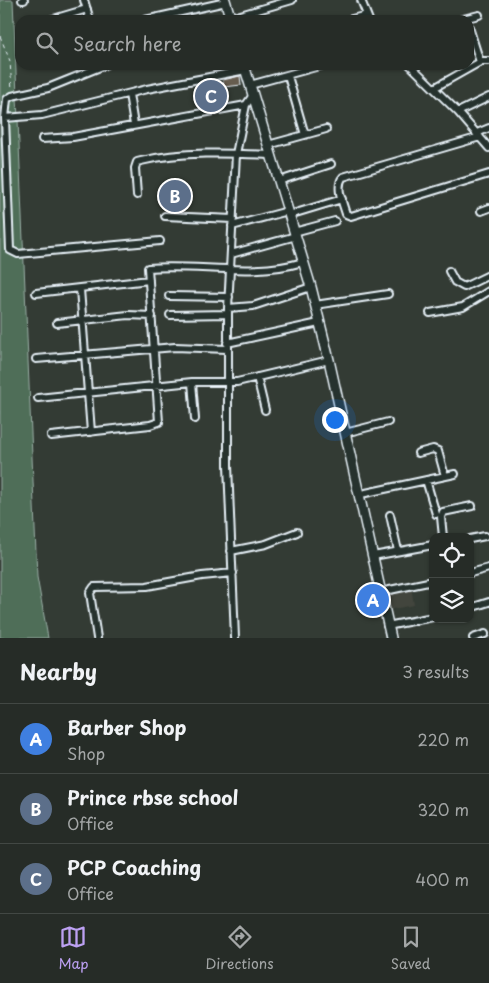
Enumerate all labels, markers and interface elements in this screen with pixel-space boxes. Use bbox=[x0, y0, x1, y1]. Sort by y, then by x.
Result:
search box bbox=[15, 15, 474, 70]
icon: search bbox=[33, 29, 61, 57]
text: Search here bbox=[73, 29, 182, 57]
pin: C bbox=[195, 77, 227, 115]
pin: B bbox=[159, 177, 191, 215]
your location bbox=[322, 407, 348, 433]
map controls bbox=[429, 533, 474, 623]
button: locate bbox=[429, 533, 474, 578]
button: layers bbox=[429, 578, 474, 623]
pin: A bbox=[357, 581, 389, 619]
text: Nearby bbox=[20, 655, 97, 687]
text: 3 results bbox=[402, 659, 469, 683]
text: Barber Shop bbox=[67, 713, 186, 741]
text: A bbox=[30, 727, 42, 751]
text: 220 m bbox=[418, 727, 469, 751]
text: Shop bbox=[67, 741, 105, 765]
text: Prince rbse school bbox=[67, 783, 238, 811]
text: B bbox=[31, 797, 41, 821]
text: 320 m bbox=[418, 797, 469, 821]
text: Office bbox=[67, 811, 114, 835]
text: PCP Coaching bbox=[67, 853, 201, 881]
text: C bbox=[30, 867, 42, 891]
text: 400 m bbox=[416, 867, 469, 891]
text: Office bbox=[67, 881, 114, 905]
tab: Map bbox=[59, 923, 88, 974]
tab: Directions bbox=[206, 923, 274, 974]
tab: Saved bbox=[391, 923, 430, 974]

